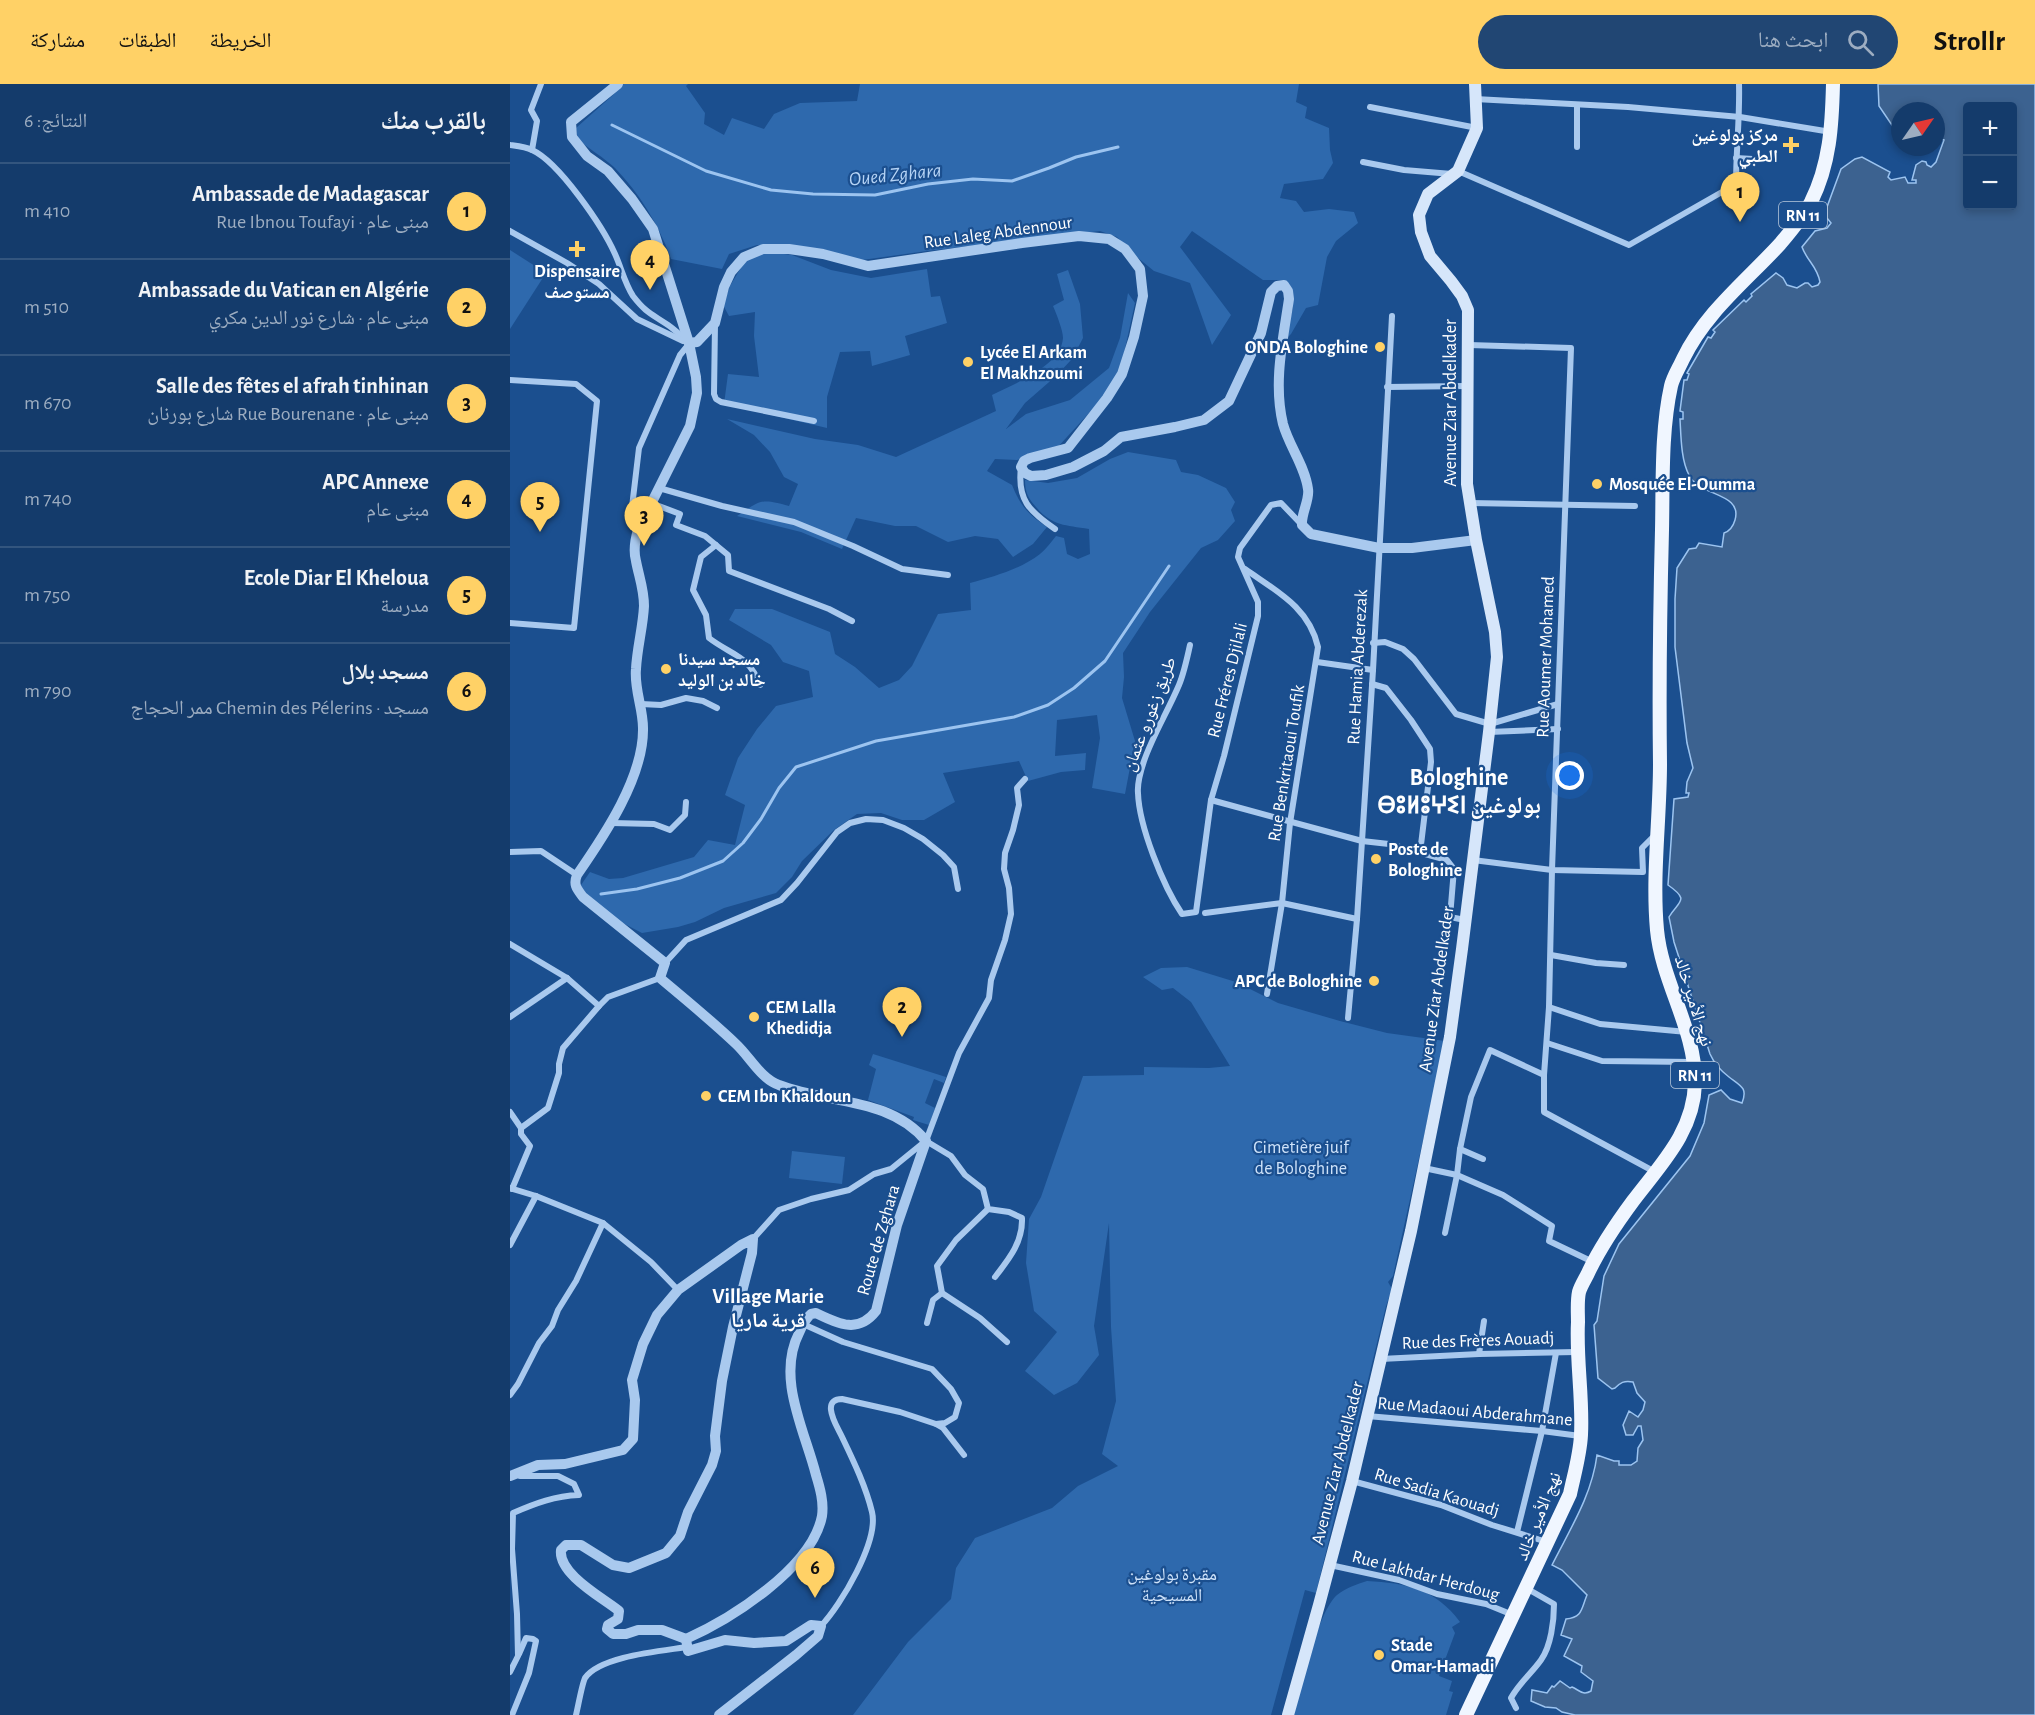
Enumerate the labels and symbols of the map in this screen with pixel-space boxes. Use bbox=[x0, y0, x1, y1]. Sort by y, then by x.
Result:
north arrow bbox=[1891, 102, 1945, 156]
place label: مركز بولوغين الطبي bbox=[1692, 127, 1778, 170]
marker: مركز بولوغين الطبي bbox=[1782, 136, 1800, 154]
water label: Oued Zghara bbox=[848, 160, 942, 190]
pin: 1 bbox=[1720, 172, 1760, 222]
road number: RN 11 bbox=[1779, 202, 1827, 228]
street label: Rue Laleg Abdennour bbox=[923, 214, 1074, 252]
marker: Dispensaire مستوصف bbox=[568, 240, 586, 258]
pin: 4 bbox=[630, 240, 670, 290]
place label: Dispensaire مستوصف bbox=[534, 263, 620, 302]
street label: Avenue Ziar Abdelkader bbox=[1442, 319, 1460, 487]
place label: ONDA Bologhine bbox=[1245, 339, 1368, 357]
marker: ONDA Bologhine bbox=[1373, 340, 1387, 354]
place label: Lycée El Arkam El Makhzoumi bbox=[980, 344, 1087, 383]
marker: Lycée El Arkam El Makhzoumi bbox=[961, 355, 975, 369]
place label: Mosquée El-Oumma bbox=[1609, 476, 1756, 494]
marker: Mosquée El-Oumma bbox=[1590, 477, 1604, 491]
pin: 5 bbox=[520, 482, 560, 532]
pin: 3 bbox=[624, 496, 664, 546]
street label: Rue Aoumer Mohamed bbox=[1534, 576, 1558, 738]
street label: Rue Hamia Abderezak bbox=[1345, 588, 1371, 745]
street label: Rue Fréres Djilali bbox=[1205, 621, 1251, 740]
place label: مسجد سيدنا خالد بن الوليد bbox=[678, 651, 766, 691]
street label: طريق زغورو عثمان bbox=[1120, 655, 1181, 774]
marker: مسجد سيدنا خالد بن الوليد bbox=[659, 662, 673, 676]
street label: Rue Benkritaoui Toufik bbox=[1266, 683, 1308, 843]
your location bbox=[1555, 761, 1584, 790]
district label: Bologhine ⴱⵓⵍⵓⵖⵉⵏ بولوغين bbox=[1377, 766, 1541, 819]
place label: Poste de Bologhine bbox=[1388, 841, 1462, 880]
marker: Poste de Bologhine bbox=[1369, 852, 1383, 866]
street label: Avenue Ziar Abdelkader bbox=[1416, 905, 1458, 1073]
street label: نهج الأمير خالد bbox=[1669, 954, 1716, 1049]
place label: APC de Bologhine bbox=[1234, 973, 1362, 991]
marker: APC de Bologhine bbox=[1367, 974, 1381, 988]
pin: 2 bbox=[882, 988, 922, 1037]
place label: CEM Lalla Khedidja bbox=[766, 999, 836, 1038]
marker: CEM Lalla Khedidja bbox=[747, 1010, 761, 1024]
road number: RN 11 bbox=[1671, 1062, 1719, 1088]
place label: CEM Ibn Khaldoun bbox=[718, 1088, 851, 1106]
marker: CEM Ibn Khaldoun bbox=[699, 1089, 713, 1103]
park label: Cimetière juif de Bologhine bbox=[1253, 1139, 1350, 1178]
street label: Route de Zghara bbox=[855, 1183, 903, 1298]
district label: Village Marie قرية ماريا bbox=[712, 1286, 824, 1332]
street label: Rue des Frères Aouadj bbox=[1401, 1329, 1555, 1353]
street label: Avenue Ziar Abdelkader bbox=[1309, 1380, 1367, 1547]
street label: Rue Madaoui Abderahmane bbox=[1377, 1394, 1573, 1429]
street label: Rue Sadia Kaouadj bbox=[1372, 1465, 1501, 1521]
street label: نهج الأمير خالد bbox=[1512, 1469, 1567, 1564]
pin: 6 bbox=[796, 1548, 834, 1598]
street label: Rue Lakhdar Herdoug bbox=[1350, 1548, 1502, 1604]
park label: مقبرة بولوغين المسيحية bbox=[1127, 1566, 1217, 1605]
place label: Stade Omar-Hamadi bbox=[1391, 1637, 1494, 1676]
marker: Stade Omar-Hamadi bbox=[1372, 1648, 1386, 1662]

